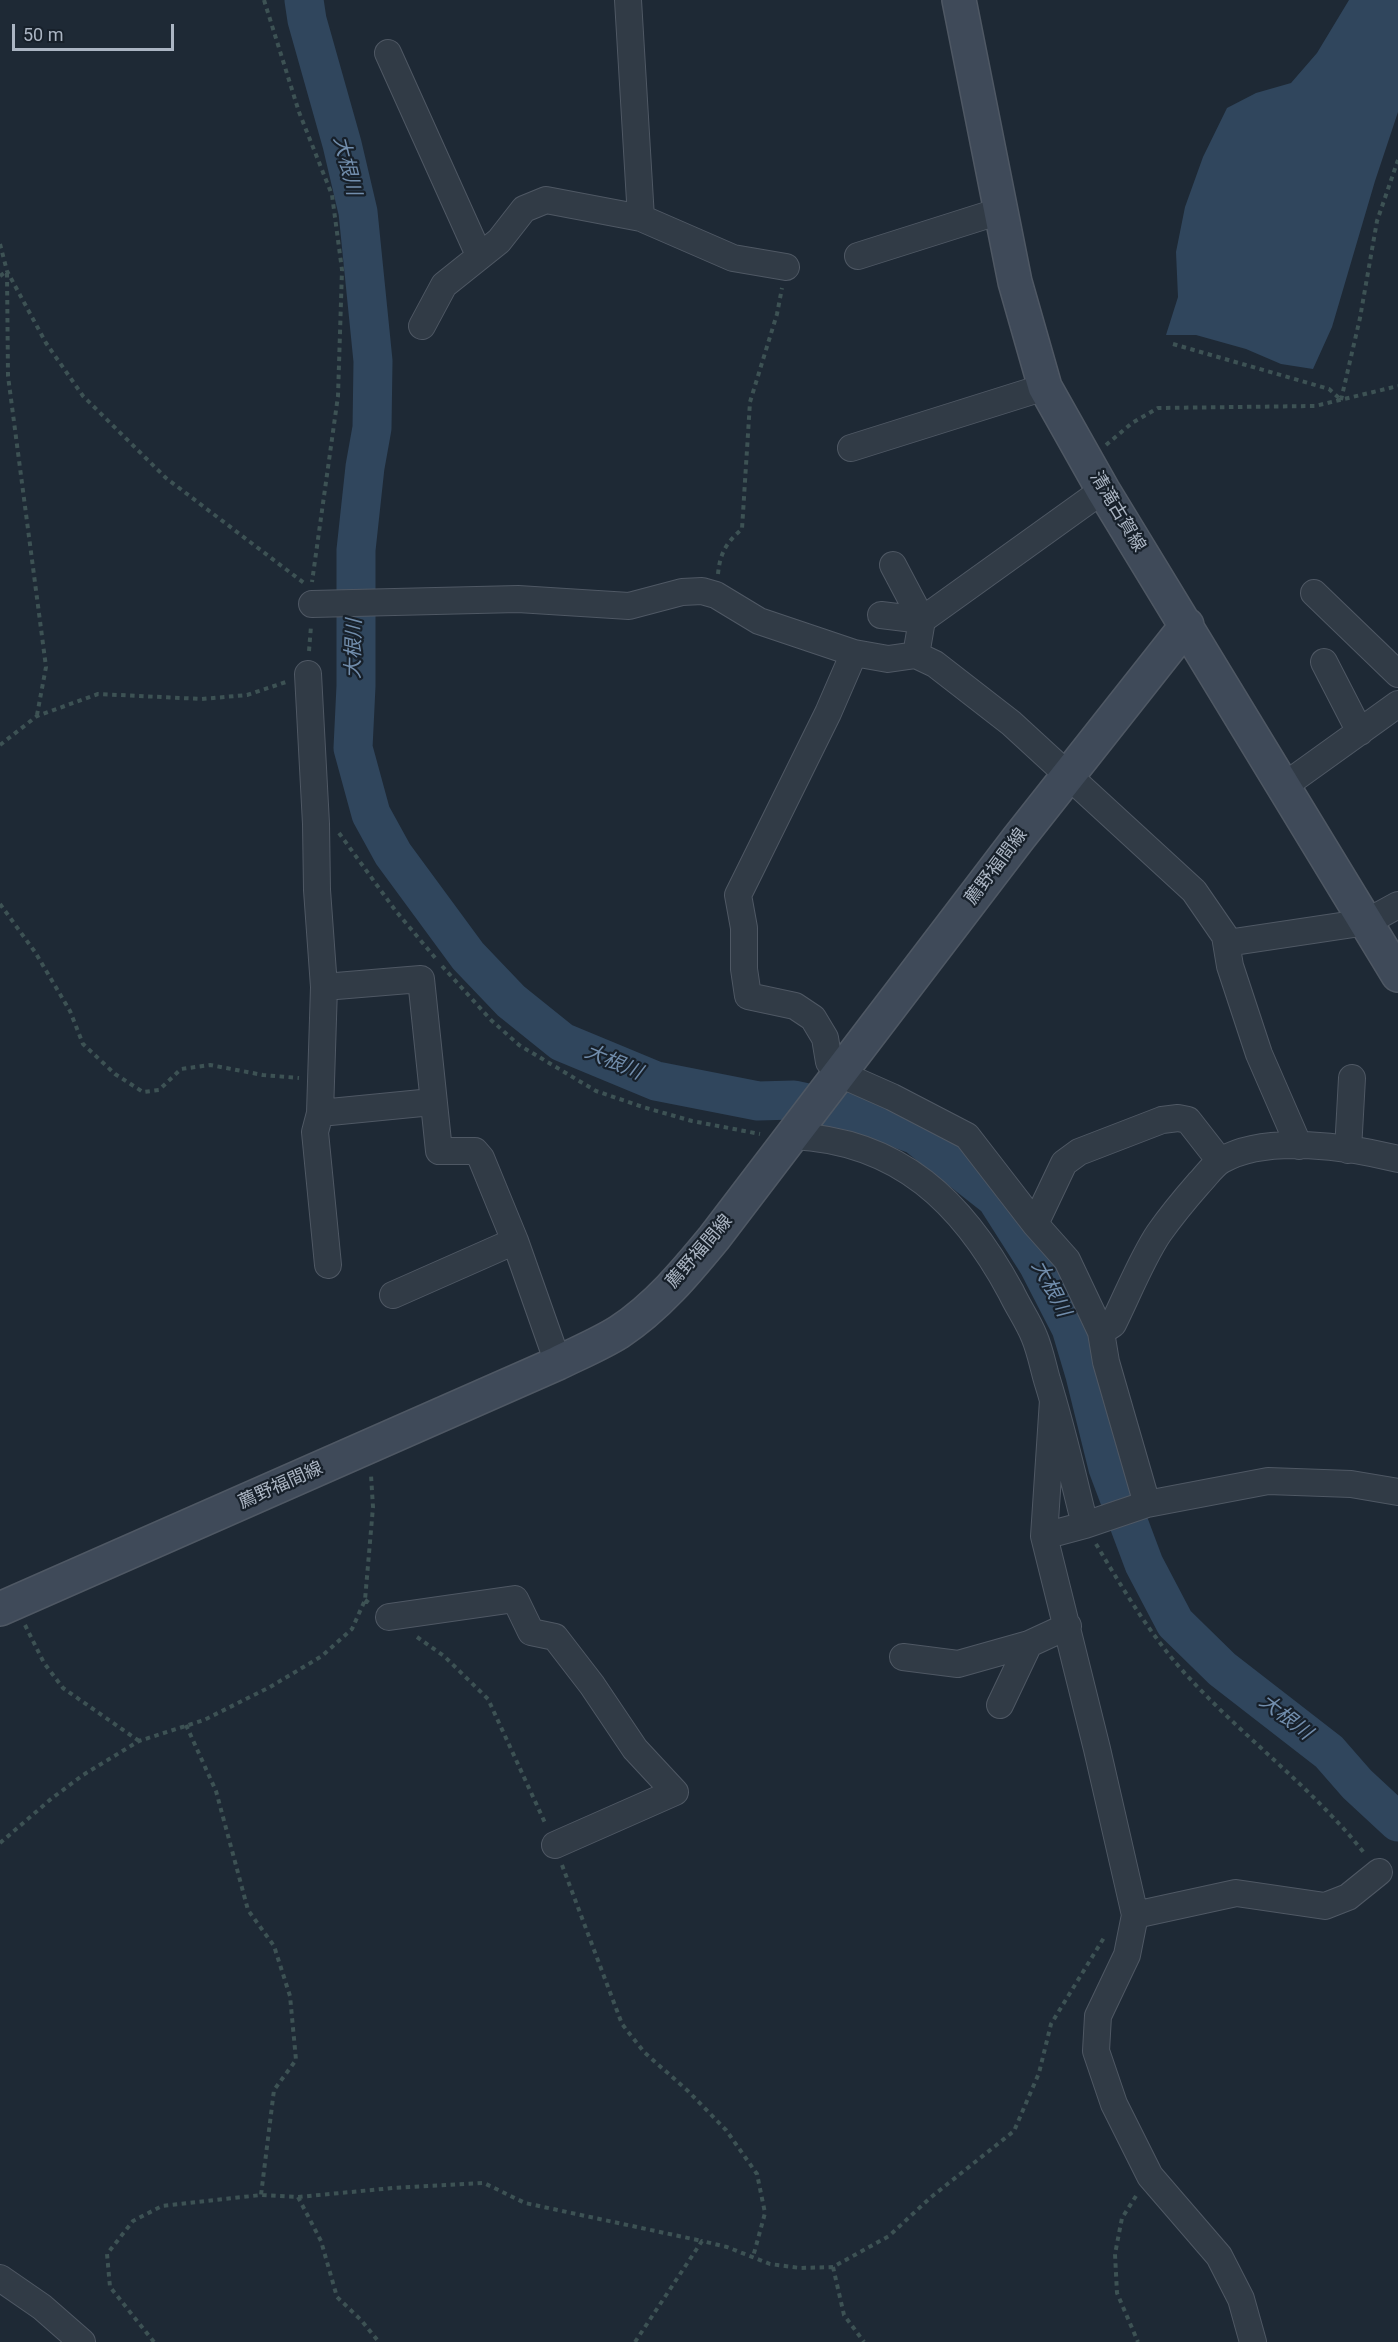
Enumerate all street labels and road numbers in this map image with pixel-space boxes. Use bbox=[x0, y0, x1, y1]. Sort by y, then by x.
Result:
street label: 清滝古賀線 bbox=[1085, 468, 1149, 556]
street label: 薦野福間線 bbox=[961, 825, 1033, 909]
street label: 薦野福間線 bbox=[662, 1211, 738, 1293]
street label: 薦野福間線 bbox=[235, 1458, 327, 1514]

